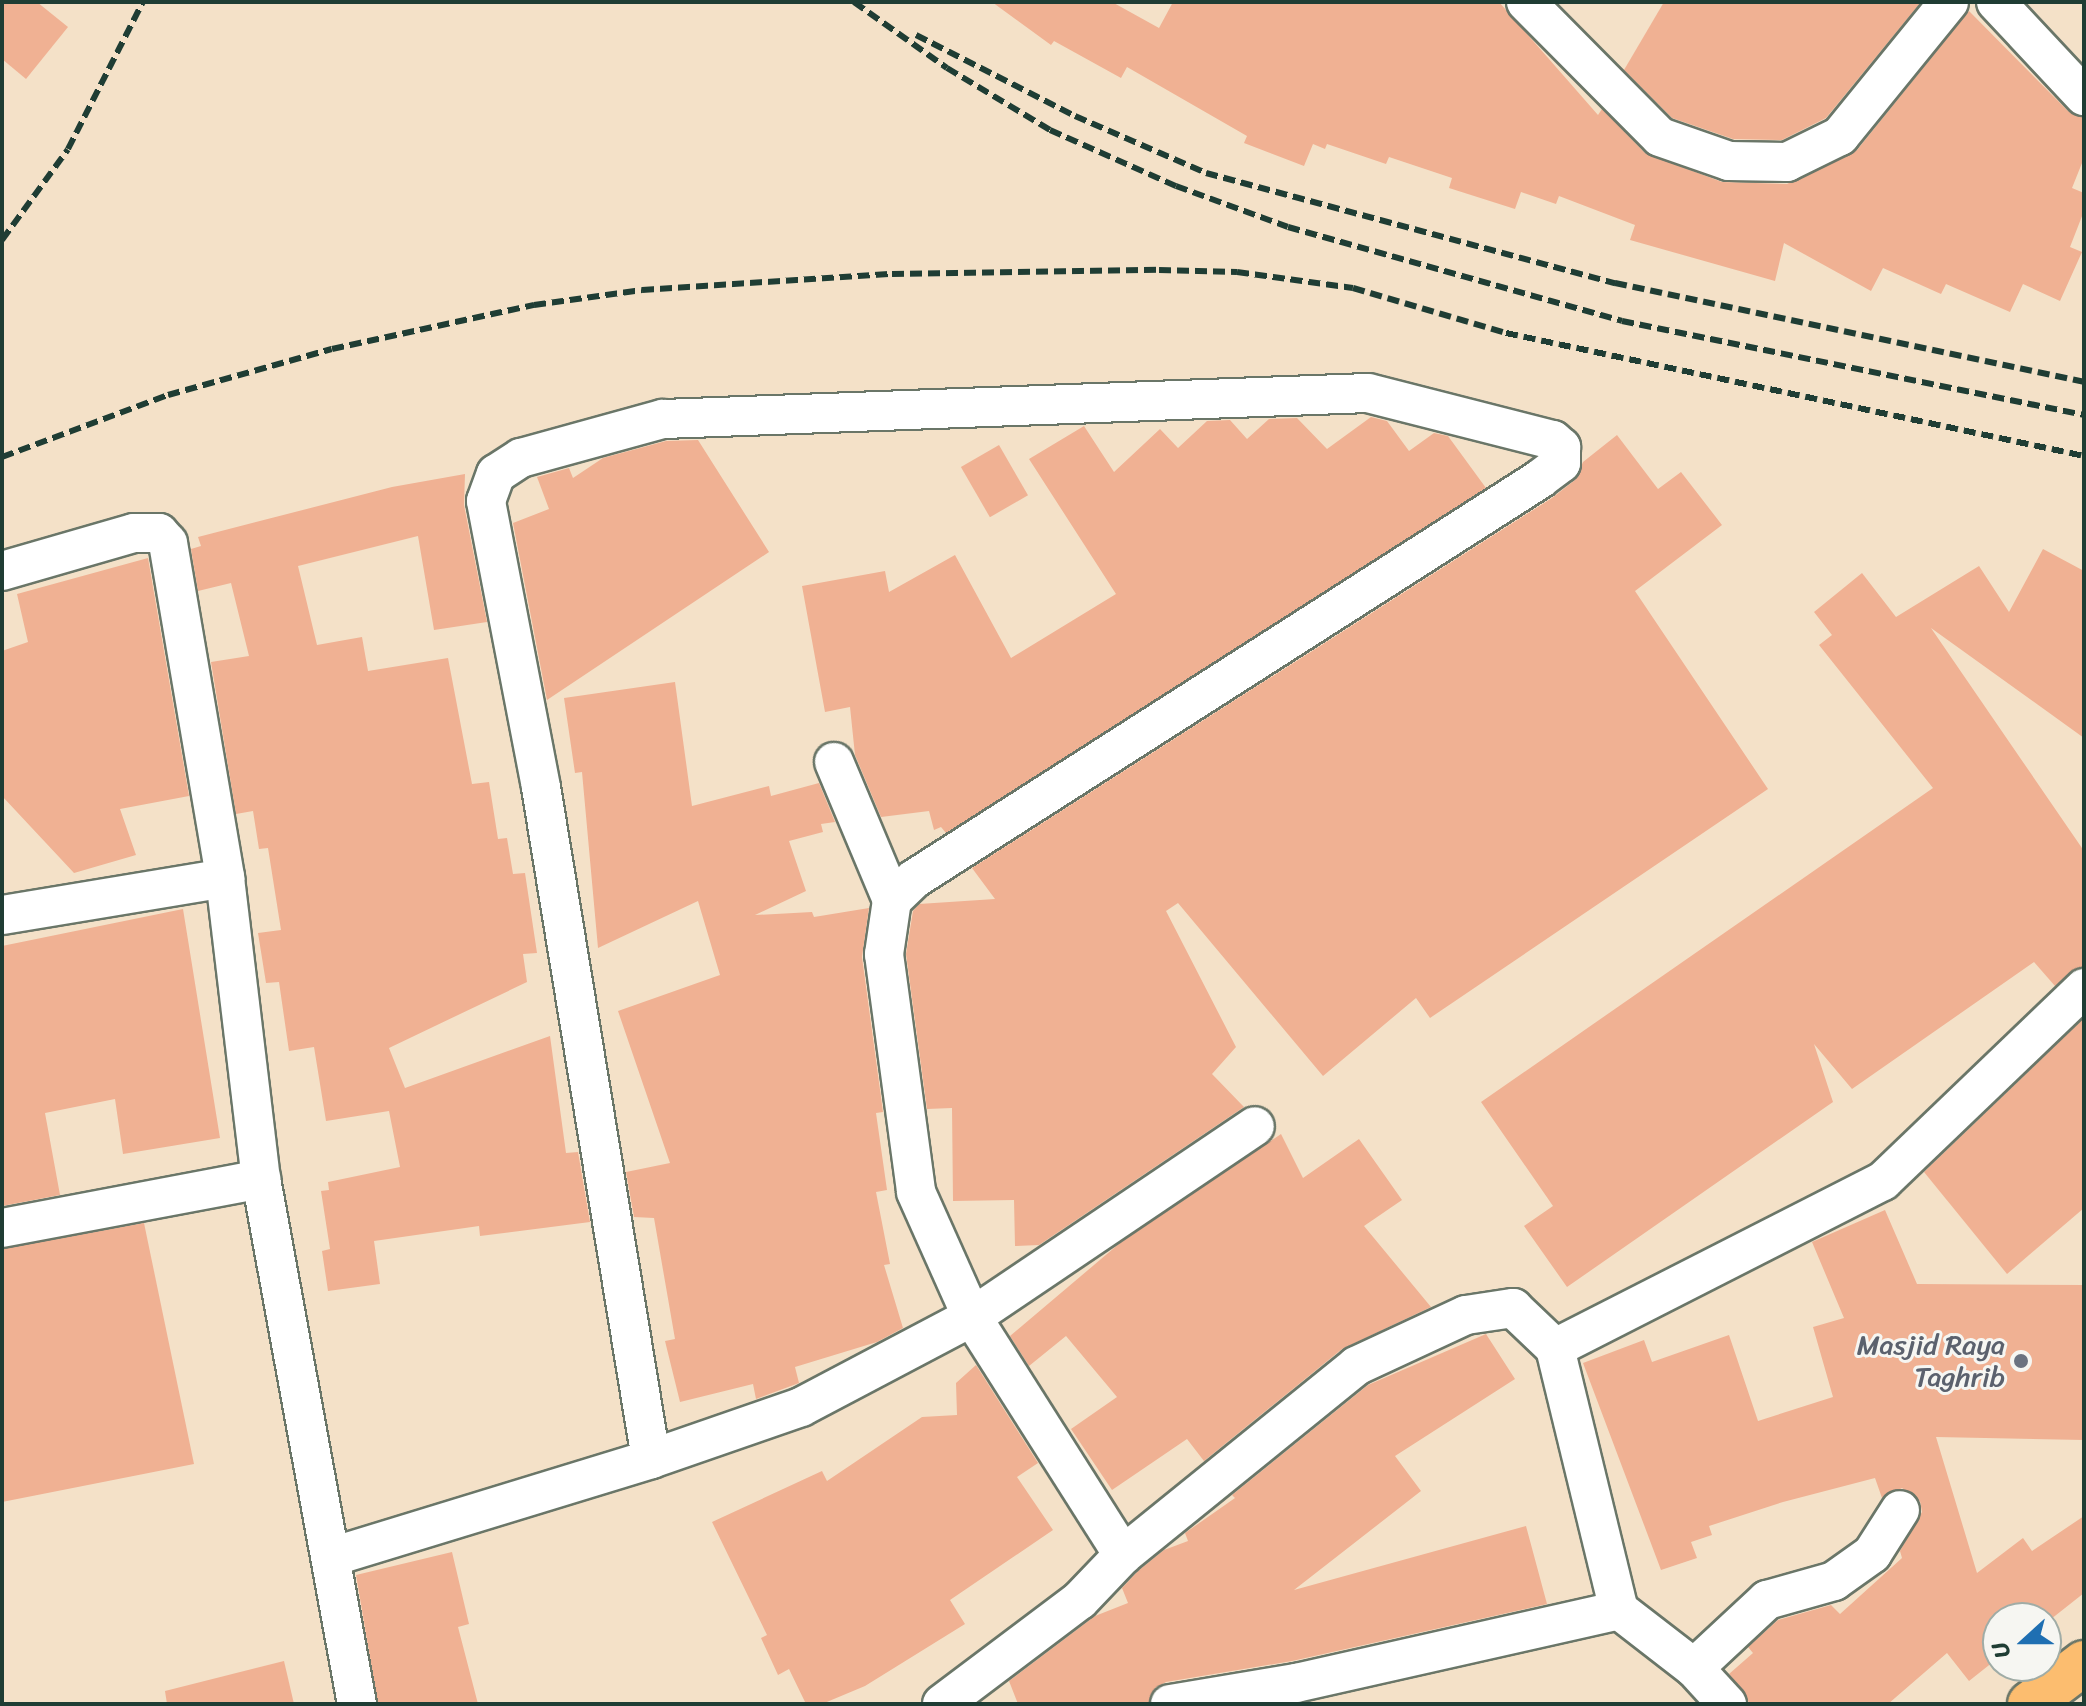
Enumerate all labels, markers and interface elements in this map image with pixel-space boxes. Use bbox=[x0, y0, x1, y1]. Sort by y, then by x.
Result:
place label: Masjid Raya Taghrib bbox=[1857, 1328, 2005, 1394]
marker: Masjid Raya Taghrib bbox=[2012, 1352, 2030, 1370]
north arrow bbox=[1982, 1602, 2062, 1682]
text: U bbox=[1980, 1636, 2022, 1664]

